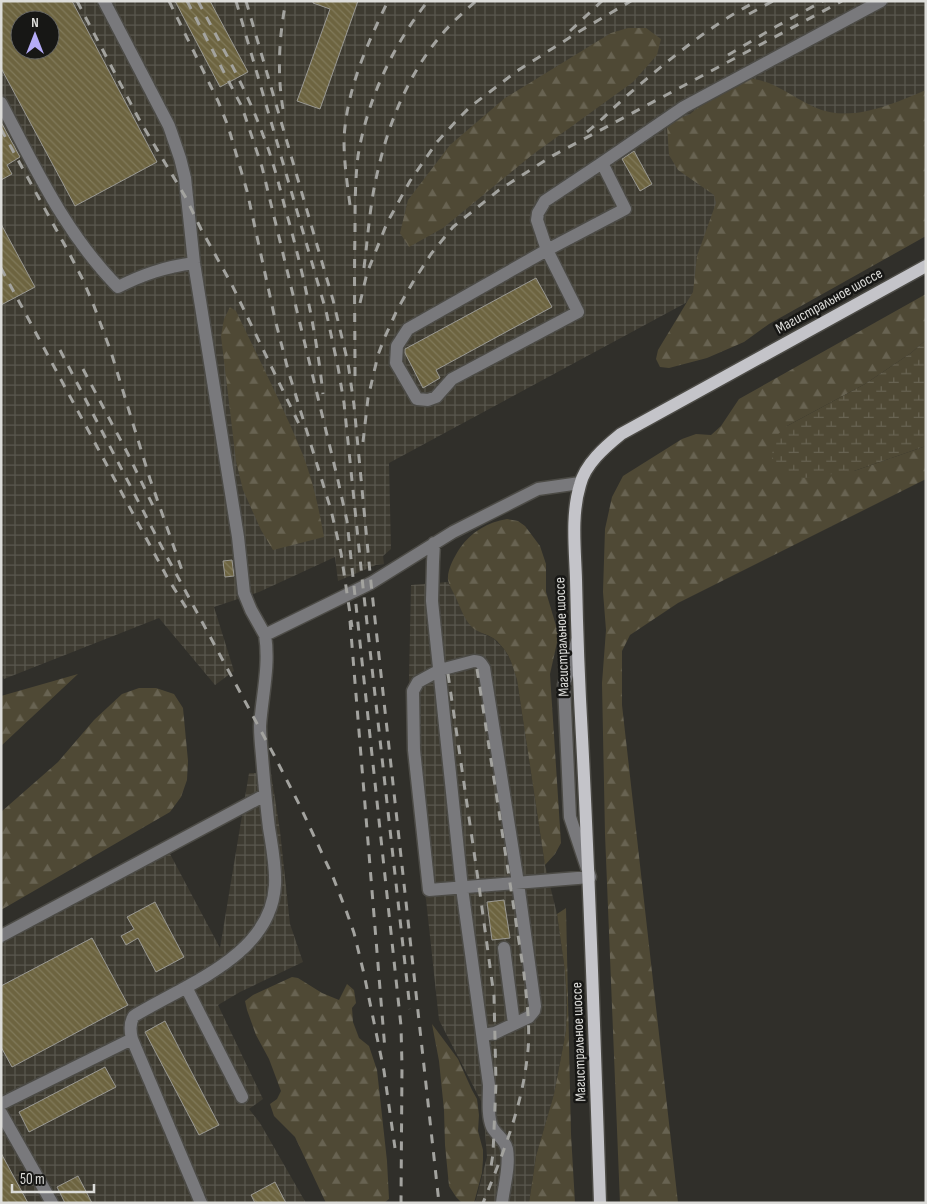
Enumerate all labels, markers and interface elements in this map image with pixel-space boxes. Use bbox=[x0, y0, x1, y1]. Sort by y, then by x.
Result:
north arrow bbox=[10, 10, 60, 60]
text: N bbox=[31, 14, 39, 31]
street label: Магистральное шоссе bbox=[772, 264, 886, 338]
street label: Магистральное шоссе bbox=[550, 577, 574, 697]
street label: Магистральное шоссе bbox=[567, 982, 591, 1102]
scale bar bbox=[12, 1162, 95, 1194]
text: 50 m bbox=[20, 1170, 45, 1189]

